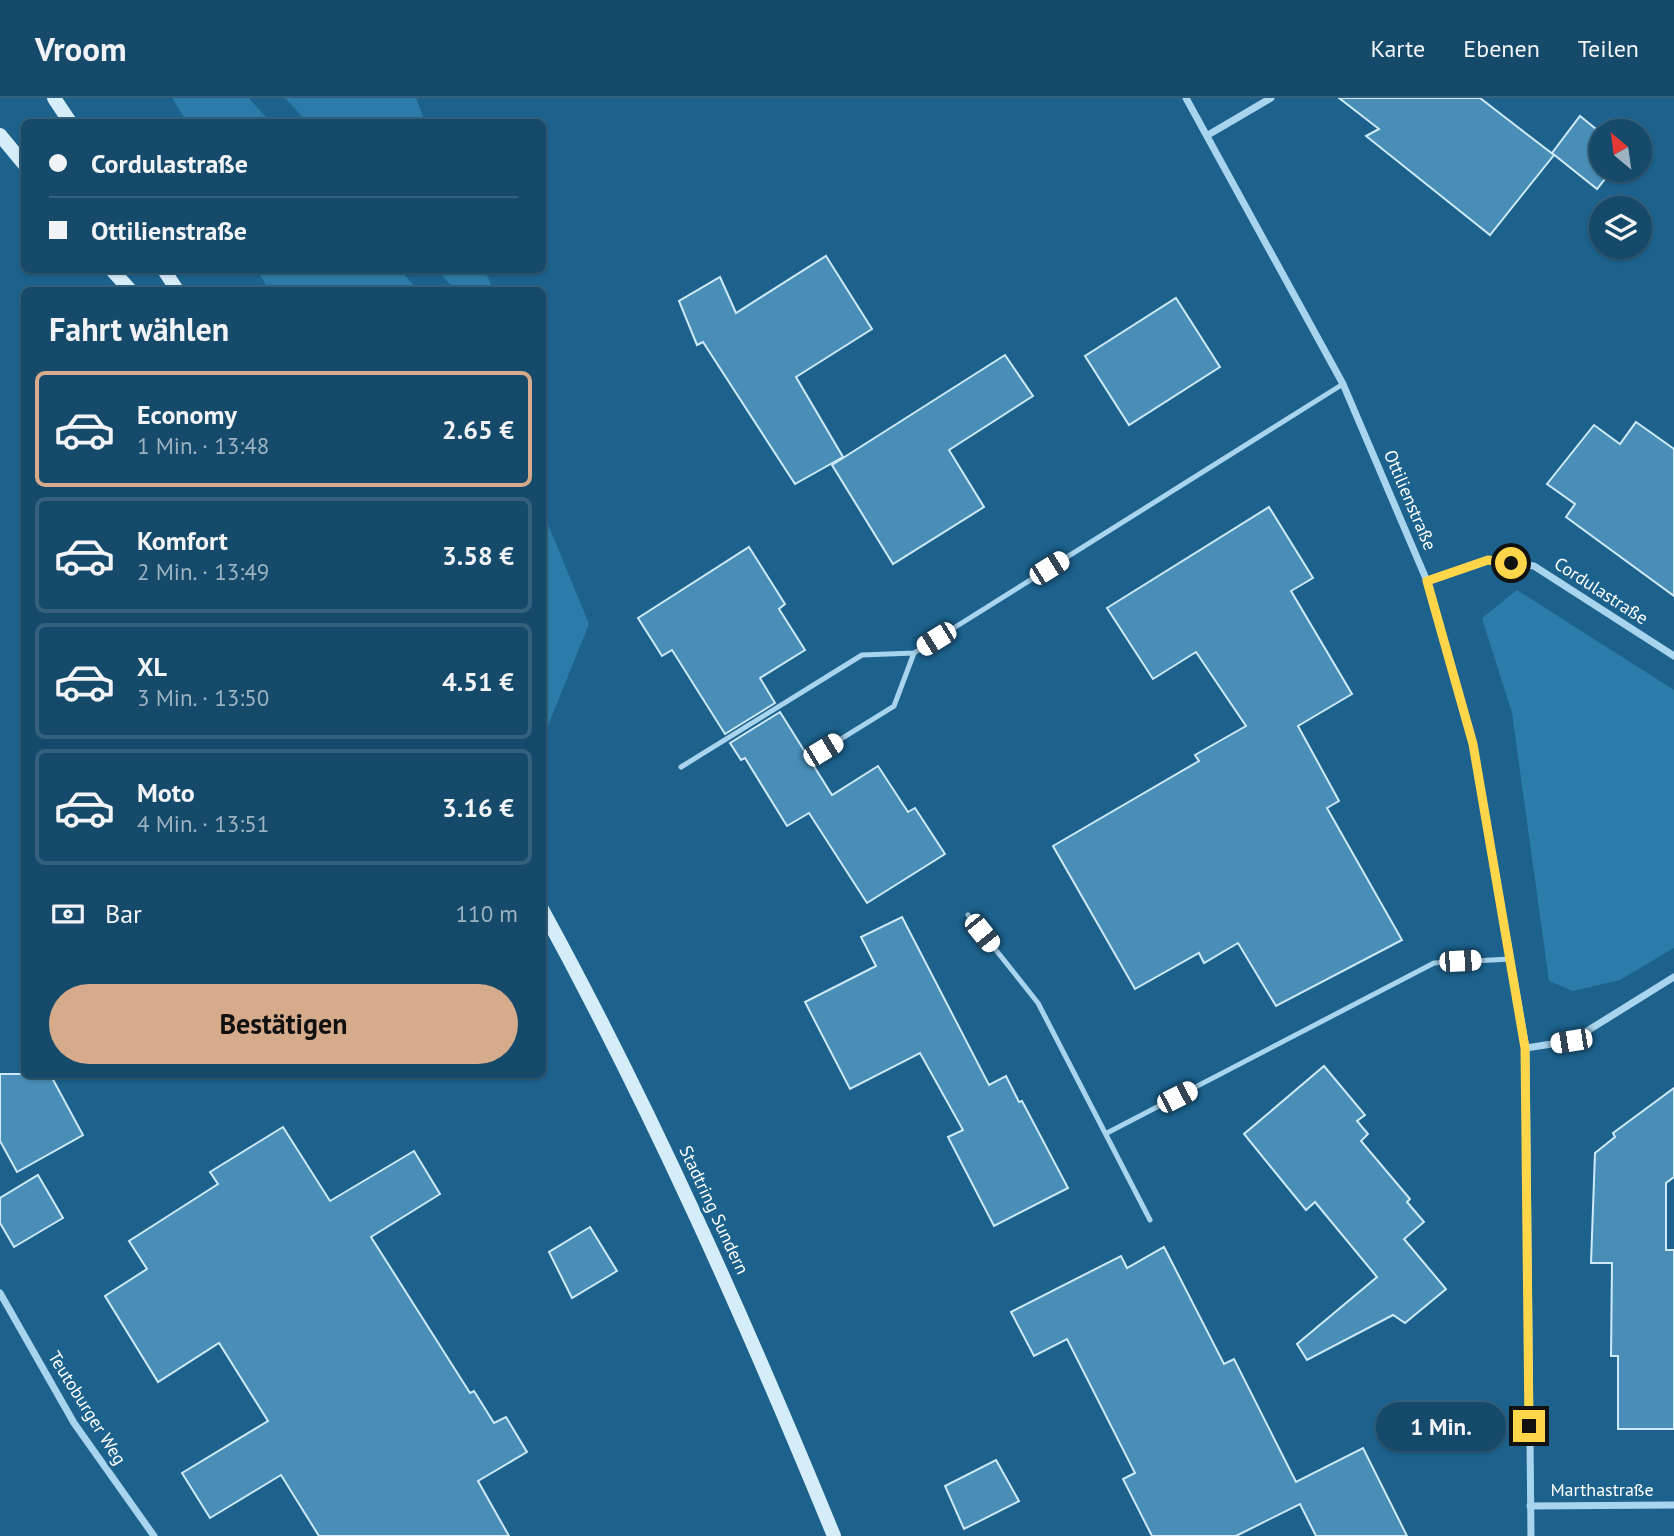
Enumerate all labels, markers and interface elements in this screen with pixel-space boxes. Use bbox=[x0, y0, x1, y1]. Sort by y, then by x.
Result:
text: Vroom bbox=[35, 27, 127, 70]
text: Karte bbox=[1371, 33, 1425, 64]
text: Ebenen bbox=[1463, 33, 1540, 64]
text: Teilen bbox=[1578, 33, 1639, 64]
north arrow bbox=[1589, 119, 1652, 182]
map controls bbox=[1589, 119, 1652, 259]
text: Cordulastraße bbox=[91, 147, 248, 180]
button: layers bbox=[1589, 196, 1652, 259]
text: Ottilienstraße bbox=[91, 214, 247, 247]
text: Fahrt wählen bbox=[49, 308, 229, 350]
icon: car bbox=[53, 398, 116, 461]
text: Economy bbox=[137, 398, 237, 431]
text: 2.65 € bbox=[442, 413, 514, 446]
text: 1 Min. · 13:48 bbox=[137, 431, 269, 460]
street label: Ottilienstraße bbox=[1379, 446, 1442, 554]
icon: car bbox=[53, 524, 116, 587]
text: Komfort bbox=[137, 524, 228, 557]
text: 3.58 € bbox=[442, 539, 514, 572]
route start bbox=[1495, 547, 1527, 579]
car bbox=[1026, 548, 1073, 588]
street label: Cordulastraße bbox=[1550, 552, 1653, 630]
text: 2 Min. · 13:49 bbox=[137, 557, 269, 586]
car bbox=[913, 619, 960, 659]
icon: car bbox=[53, 650, 116, 713]
text: XL bbox=[137, 650, 167, 683]
text: 4.51 € bbox=[442, 665, 514, 698]
text: 3 Min. · 13:50 bbox=[137, 683, 269, 712]
car bbox=[800, 730, 847, 770]
icon: car bbox=[53, 776, 116, 839]
text: Moto bbox=[137, 776, 195, 809]
text: 3.16 € bbox=[442, 791, 514, 824]
text: 4 Min. · 13:51 bbox=[137, 809, 269, 838]
icon: cash bbox=[49, 895, 87, 933]
text: Bar bbox=[105, 897, 142, 930]
text: 110 m bbox=[456, 899, 518, 928]
car bbox=[961, 910, 1004, 956]
car bbox=[1439, 949, 1482, 973]
button: Bestätigen bbox=[49, 984, 518, 1064]
car bbox=[1549, 1027, 1594, 1055]
car bbox=[1154, 1078, 1201, 1116]
street label: Stadtring Sundern bbox=[675, 1142, 754, 1278]
street label: Teutoburger Weg bbox=[43, 1347, 132, 1469]
callout: 1 Min. bbox=[1375, 1402, 1504, 1450]
route end bbox=[1513, 1410, 1545, 1442]
text: 1 Min. bbox=[1410, 1412, 1472, 1441]
street label: Marthastraße bbox=[1550, 1478, 1654, 1501]

